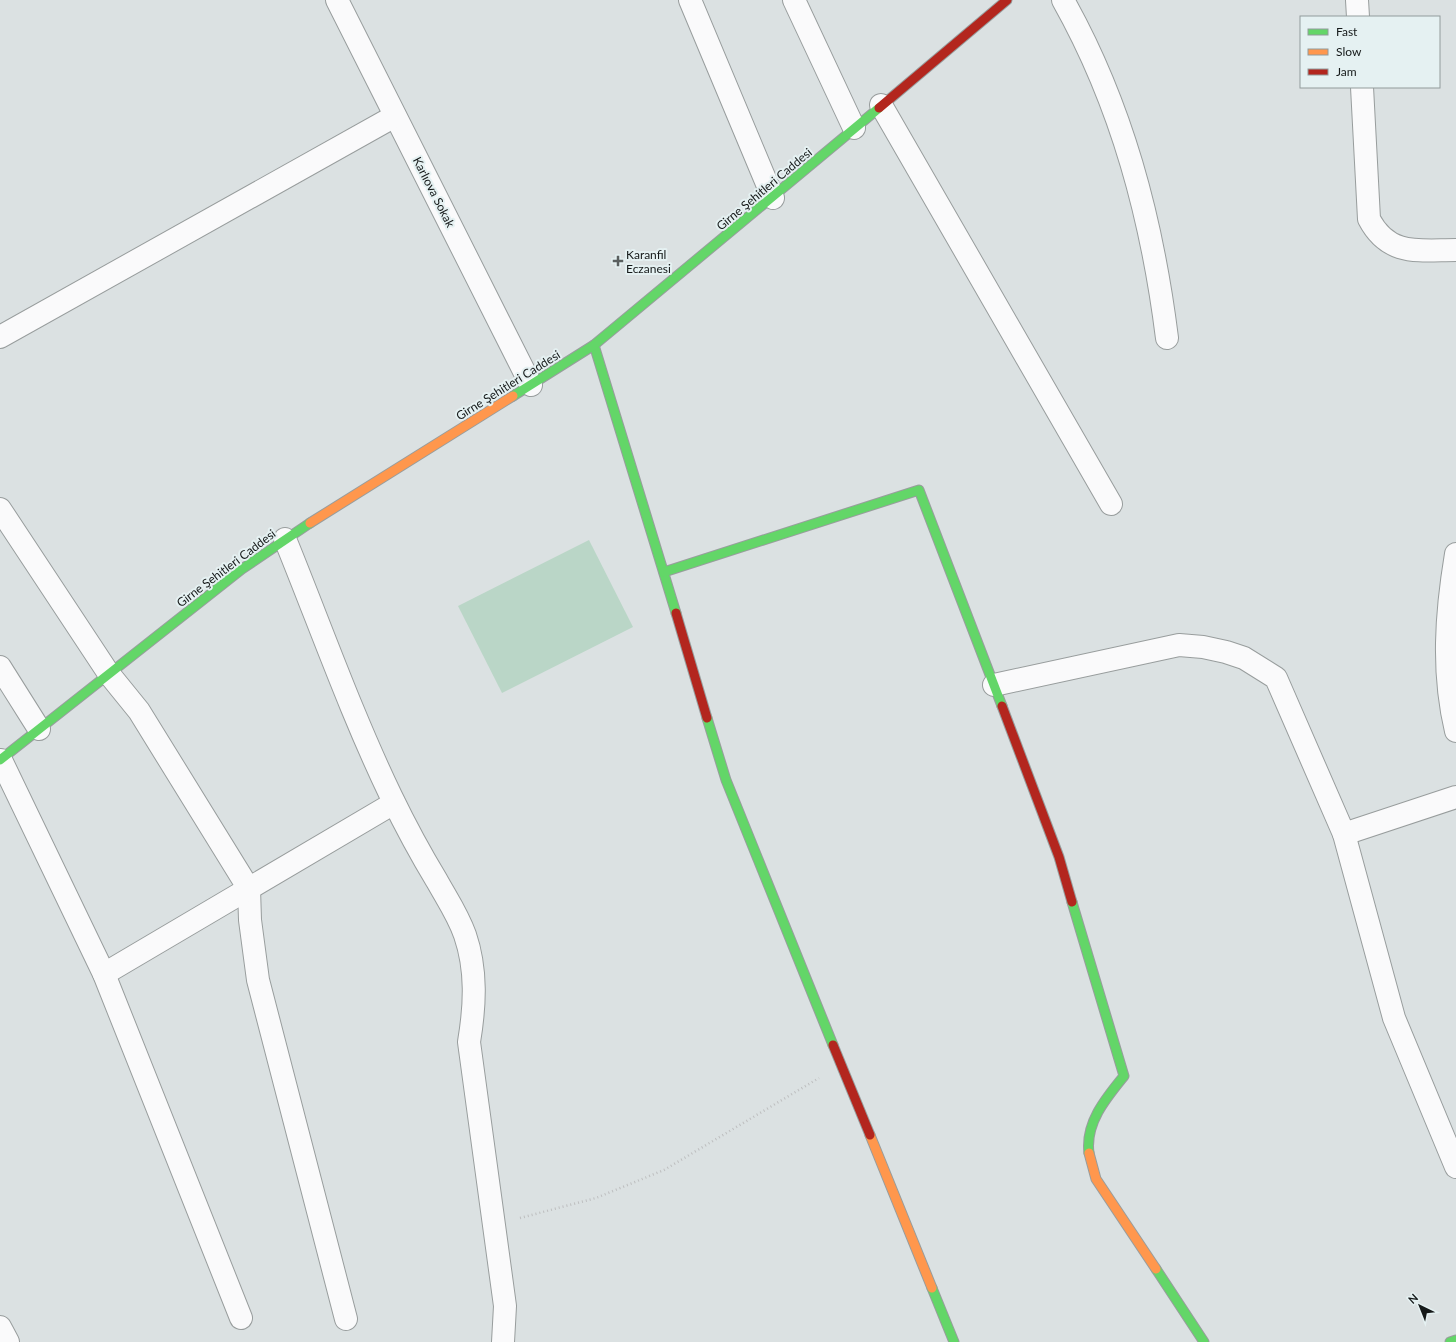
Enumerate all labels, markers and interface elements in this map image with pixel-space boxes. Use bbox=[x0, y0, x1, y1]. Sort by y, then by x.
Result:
legend bbox=[1300, 16, 1440, 88]
text: Fast bbox=[1336, 24, 1358, 39]
text: Slow bbox=[1336, 44, 1362, 59]
text: Jam bbox=[1336, 64, 1357, 79]
street label: Girne Şehitleri Caddesi bbox=[713, 145, 815, 233]
street label: Karlıova Sokak bbox=[410, 154, 459, 231]
place label: Karanfil Eczanesi bbox=[626, 247, 671, 276]
marker: Karanfil Eczanesi bbox=[613, 256, 623, 266]
street label: Girne Şehitleri Caddesi bbox=[453, 347, 563, 423]
street label: Girne Şehitleri Caddesi bbox=[174, 526, 279, 610]
north arrow bbox=[1400, 1286, 1440, 1326]
text: N bbox=[1405, 1291, 1420, 1306]

